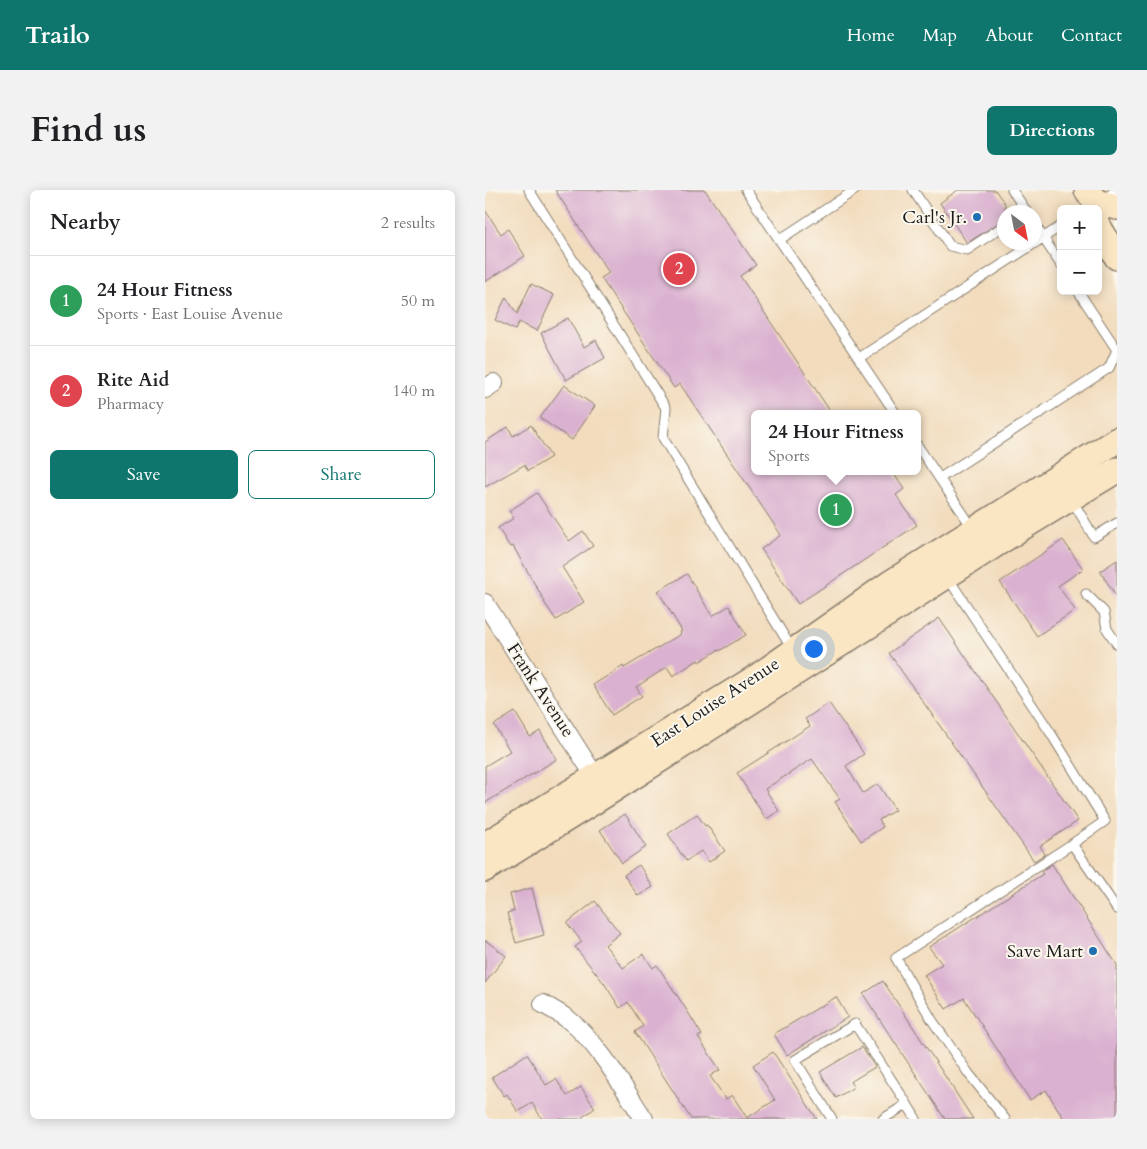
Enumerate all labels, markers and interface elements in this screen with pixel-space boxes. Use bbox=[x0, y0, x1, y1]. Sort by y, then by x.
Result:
text: Trailo bbox=[25, 19, 90, 52]
text: Home bbox=[847, 23, 895, 48]
text: Map bbox=[923, 23, 957, 48]
text: About bbox=[985, 23, 1033, 48]
text: Contact bbox=[1061, 23, 1122, 48]
text: Find us bbox=[30, 106, 146, 154]
button: Directions bbox=[987, 106, 1117, 155]
place label: Carl's Jr. bbox=[902, 205, 967, 230]
north arrow bbox=[997, 205, 1042, 250]
map controls bbox=[1057, 205, 1102, 295]
button: + bbox=[1057, 205, 1102, 250]
text: Nearby bbox=[50, 208, 121, 237]
marker: Carl's Jr. bbox=[971, 211, 983, 223]
text: 2 results bbox=[381, 212, 435, 234]
pin: 2 bbox=[663, 250, 695, 288]
button: − bbox=[1057, 250, 1102, 295]
text: 24 Hour Fitness bbox=[97, 277, 233, 303]
text: 1 bbox=[62, 290, 70, 312]
text: 50 m bbox=[401, 290, 435, 312]
text: Sports · East Louise Avenue bbox=[97, 303, 283, 325]
text: Rite Aid bbox=[97, 367, 169, 393]
text: 2 bbox=[62, 380, 70, 402]
text: 140 m bbox=[393, 380, 435, 402]
text: Pharmacy bbox=[97, 393, 164, 415]
popup bbox=[751, 410, 921, 475]
text: 24 Hour Fitness bbox=[768, 419, 904, 445]
text: Sports bbox=[768, 445, 810, 467]
button: Save bbox=[50, 450, 238, 499]
button: Share bbox=[248, 450, 435, 499]
pin: 1 bbox=[820, 491, 852, 529]
your location bbox=[801, 636, 827, 662]
street label: Frank Avenue bbox=[501, 638, 580, 742]
street label: East Louise Avenue bbox=[646, 652, 784, 753]
place label: Save Mart bbox=[1007, 939, 1083, 964]
marker: Save Mart bbox=[1087, 945, 1099, 957]

